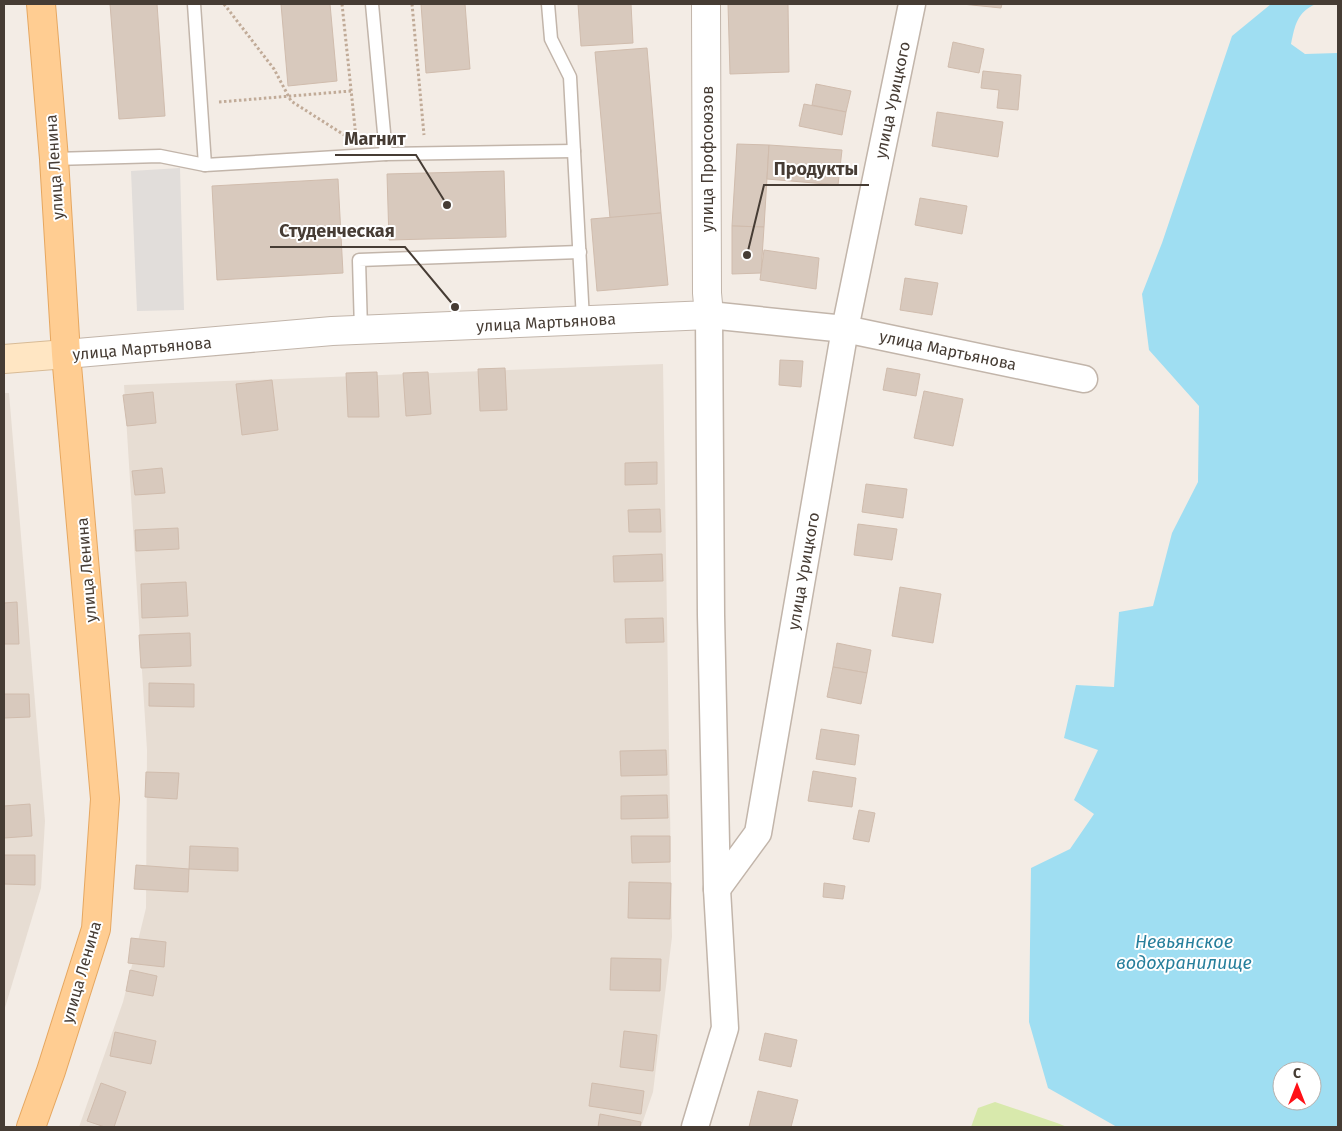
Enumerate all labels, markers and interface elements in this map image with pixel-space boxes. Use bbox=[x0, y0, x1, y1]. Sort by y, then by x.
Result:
street label: улица Урицкого bbox=[871, 40, 914, 160]
street label: улица Профсоюзов bbox=[698, 86, 717, 232]
street label: улица Ленина bbox=[41, 114, 68, 220]
callout: Магнит bbox=[335, 122, 416, 155]
text: Магнит bbox=[344, 128, 406, 150]
callout: Продукты bbox=[764, 152, 869, 185]
text: Продукты bbox=[774, 158, 858, 180]
callout: Студенческая bbox=[270, 214, 405, 247]
text: Студенческая bbox=[279, 220, 395, 242]
street label: улица Мартьянова bbox=[476, 309, 616, 336]
street label: улица Мартьянова bbox=[878, 327, 1018, 374]
street label: улица Мартьянова bbox=[72, 333, 212, 364]
street label: улица Урицкого bbox=[784, 511, 823, 631]
street label: улица Ленина bbox=[72, 517, 101, 623]
street label: улица Ленина bbox=[58, 919, 105, 1025]
water label: Невьянское водохранилище bbox=[1116, 931, 1252, 974]
north arrow bbox=[1272, 1061, 1322, 1111]
text: С bbox=[1293, 1065, 1301, 1082]

